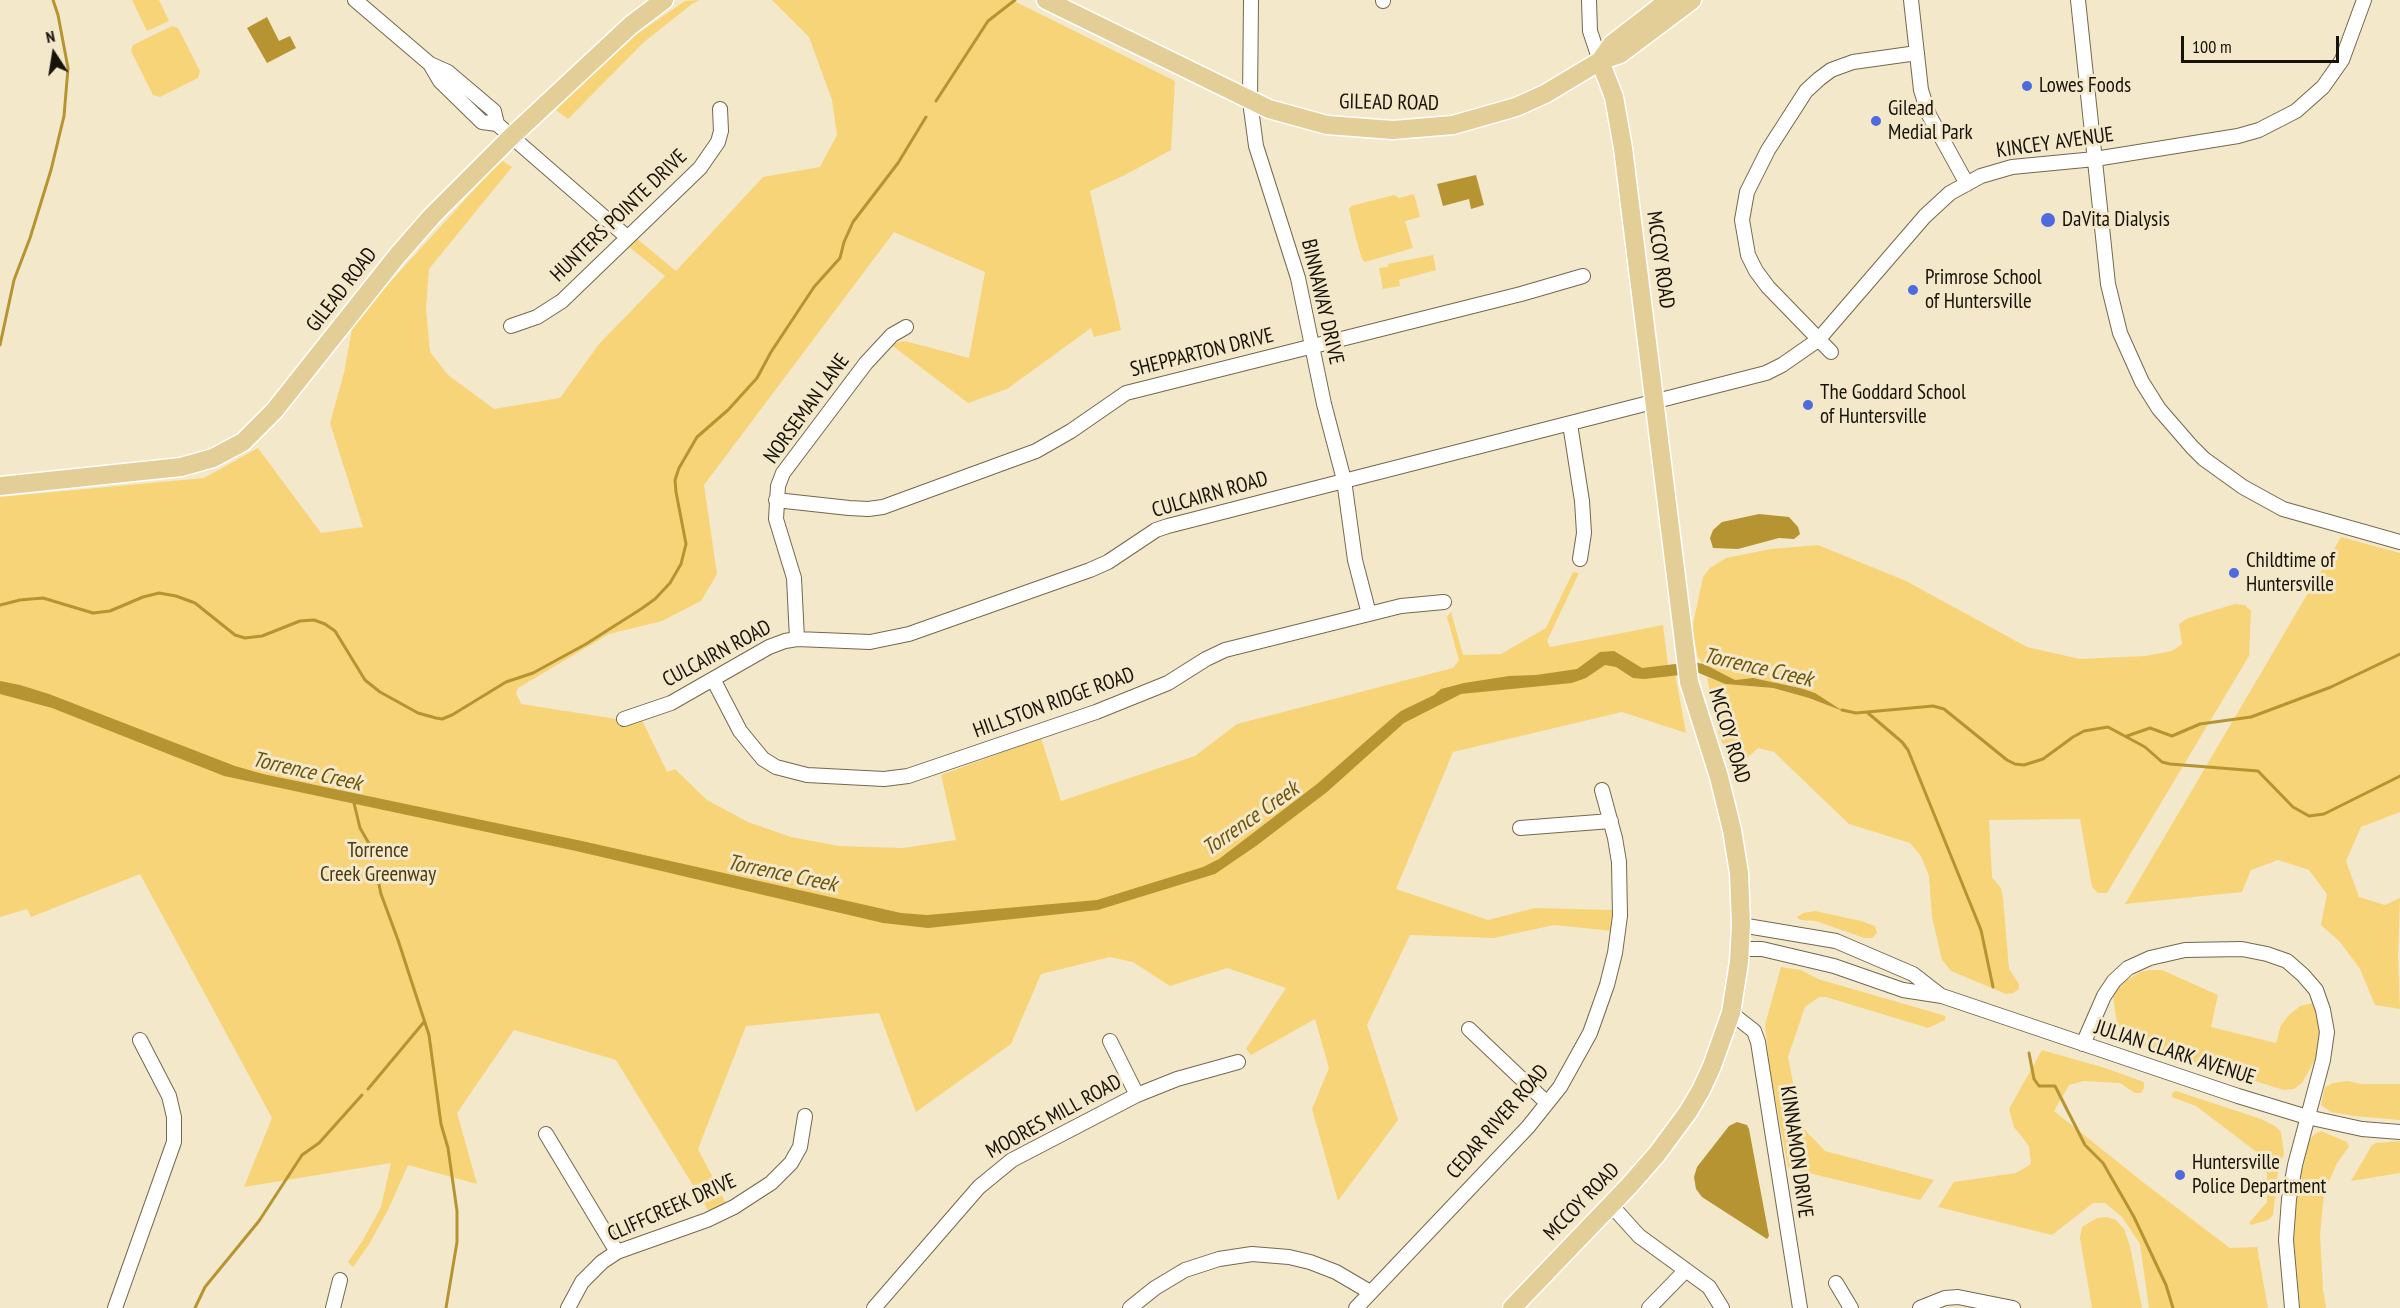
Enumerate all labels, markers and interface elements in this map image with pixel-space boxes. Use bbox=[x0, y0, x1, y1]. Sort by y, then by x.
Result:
north arrow bbox=[24, 24, 84, 84]
scale bar bbox=[2184, 24, 2342, 62]
text: N bbox=[44, 26, 57, 47]
text: 100 m bbox=[2192, 35, 2232, 58]
place label: Lowes Foods bbox=[2039, 73, 2131, 99]
marker: Lowes Foods bbox=[2020, 79, 2034, 93]
street label: GILEAD ROAD bbox=[1339, 90, 1439, 116]
place label: Gilead Medial Park bbox=[1888, 96, 1973, 146]
marker: Gilead Medial Park bbox=[1869, 114, 1883, 128]
street label: KINCEY AVENUE bbox=[1995, 122, 2115, 164]
street label: HUNTERS POINTE DRIVE bbox=[546, 144, 692, 288]
place label: DaVita Dialysis bbox=[2062, 207, 2170, 233]
street label: MCCOY ROAD bbox=[1641, 210, 1679, 310]
marker: DaVita Dialysis bbox=[2039, 211, 2057, 229]
street label: BINNAWAY DRIVE bbox=[1295, 237, 1349, 367]
street label: GILEAD ROAD bbox=[301, 243, 383, 337]
place label: Primrose School of Huntersville bbox=[1925, 265, 2042, 315]
marker: Primrose School of Huntersville bbox=[1906, 283, 1920, 297]
street label: SHEPPARTON DRIVE bbox=[1128, 323, 1276, 383]
street label: NORSEMAN LANE bbox=[759, 349, 855, 469]
place label: The Goddard School of Huntersville bbox=[1820, 380, 1966, 430]
marker: The Goddard School of Huntersville bbox=[1801, 398, 1815, 412]
street label: CULCAIRN ROAD bbox=[1149, 466, 1271, 524]
place label: Childtime of Huntersville bbox=[2246, 548, 2335, 598]
marker: Childtime of Huntersville bbox=[2227, 566, 2241, 580]
street label: CULCAIRN ROAD bbox=[658, 615, 776, 693]
water label: Torrence Creek bbox=[1701, 643, 1815, 693]
street label: HILLSTON RIDGE ROAD bbox=[970, 662, 1138, 744]
street label: MCCOY ROAD bbox=[1703, 685, 1755, 787]
water label: Torrence Creek bbox=[250, 747, 364, 797]
water label: Torrence Creek bbox=[1198, 776, 1304, 862]
park label: Torrence Creek Greenway bbox=[320, 838, 436, 888]
water label: Torrence Creek bbox=[725, 850, 839, 898]
street label: JULIAN CLARK AVENUE bbox=[2091, 1015, 2259, 1091]
street label: CEDAR RIVER ROAD bbox=[1441, 1060, 1555, 1184]
street label: MOORES MILL ROAD bbox=[982, 1069, 1126, 1165]
street label: KINNAMON DRIVE bbox=[1774, 1084, 1818, 1220]
place label: Huntersville Police Department bbox=[2192, 1150, 2326, 1200]
street label: MCCOY ROAD bbox=[1539, 1158, 1625, 1246]
street label: CLIFFCREEK DRIVE bbox=[604, 1168, 740, 1248]
marker: Huntersville Police Department bbox=[2173, 1168, 2187, 1182]

